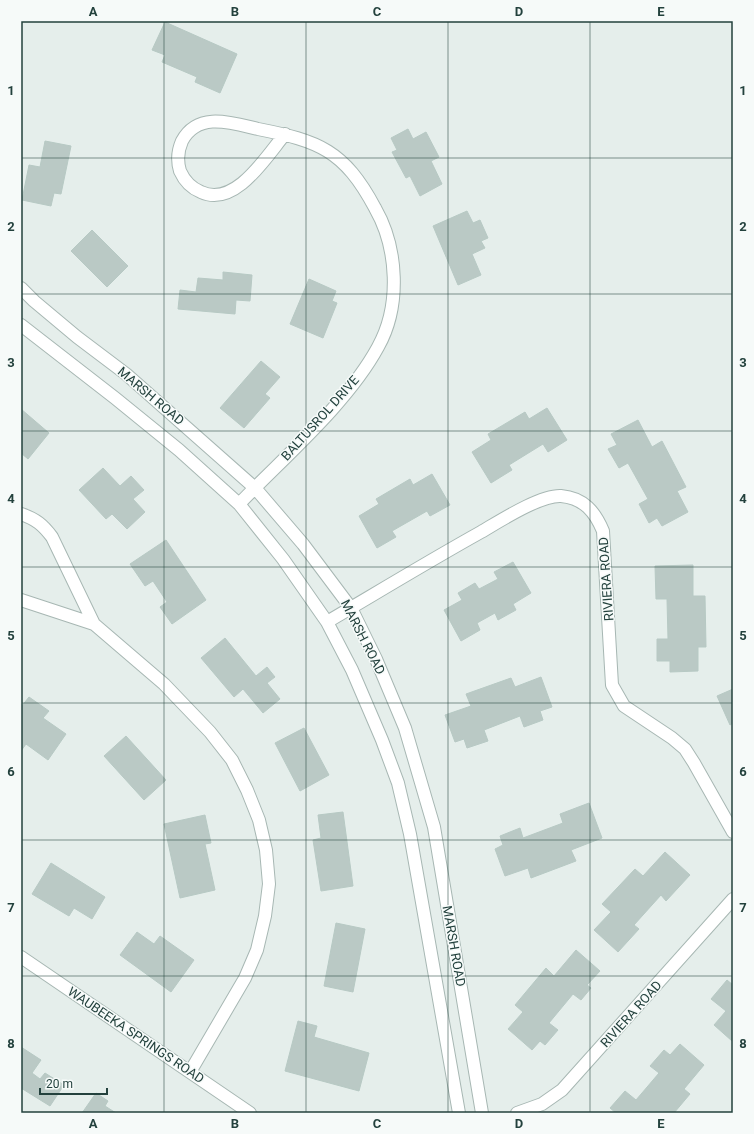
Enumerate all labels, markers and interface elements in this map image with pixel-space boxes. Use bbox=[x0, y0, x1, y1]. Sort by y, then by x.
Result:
text: A bbox=[89, 4, 98, 19]
text: B bbox=[231, 4, 239, 19]
text: C bbox=[373, 4, 382, 19]
text: D bbox=[515, 4, 523, 19]
text: E bbox=[657, 4, 665, 19]
text: 1 bbox=[7, 83, 15, 98]
text: 1 bbox=[739, 83, 747, 98]
text: 2 bbox=[7, 219, 15, 234]
text: 2 bbox=[739, 219, 747, 234]
text: 3 bbox=[7, 355, 15, 370]
text: 3 bbox=[739, 355, 747, 370]
street label: MARSH ROAD bbox=[115, 364, 187, 428]
street label: BALTUSROL DRIVE bbox=[278, 373, 362, 463]
text: 4 bbox=[7, 491, 15, 506]
text: 4 bbox=[739, 491, 747, 506]
street label: RIVIERA ROAD bbox=[596, 536, 616, 622]
street label: MARSH ROAD bbox=[338, 597, 388, 677]
text: 5 bbox=[7, 628, 15, 643]
text: 5 bbox=[739, 628, 747, 643]
text: 6 bbox=[7, 764, 15, 779]
text: 6 bbox=[739, 764, 747, 779]
text: 7 bbox=[7, 900, 15, 915]
text: 7 bbox=[739, 900, 747, 915]
street label: MARSH ROAD bbox=[439, 904, 469, 988]
street label: RIVIERA ROAD bbox=[597, 978, 665, 1050]
street label: WAUBEEKA SPRINGS ROAD bbox=[65, 984, 207, 1086]
text: 8 bbox=[7, 1036, 15, 1051]
text: 8 bbox=[739, 1036, 747, 1051]
scale bar bbox=[40, 1070, 107, 1096]
text: 20 m bbox=[46, 1077, 73, 1091]
text: A bbox=[89, 1116, 98, 1131]
text: B bbox=[231, 1116, 239, 1131]
text: C bbox=[373, 1116, 382, 1131]
text: D bbox=[515, 1116, 523, 1131]
text: E bbox=[657, 1116, 665, 1131]

